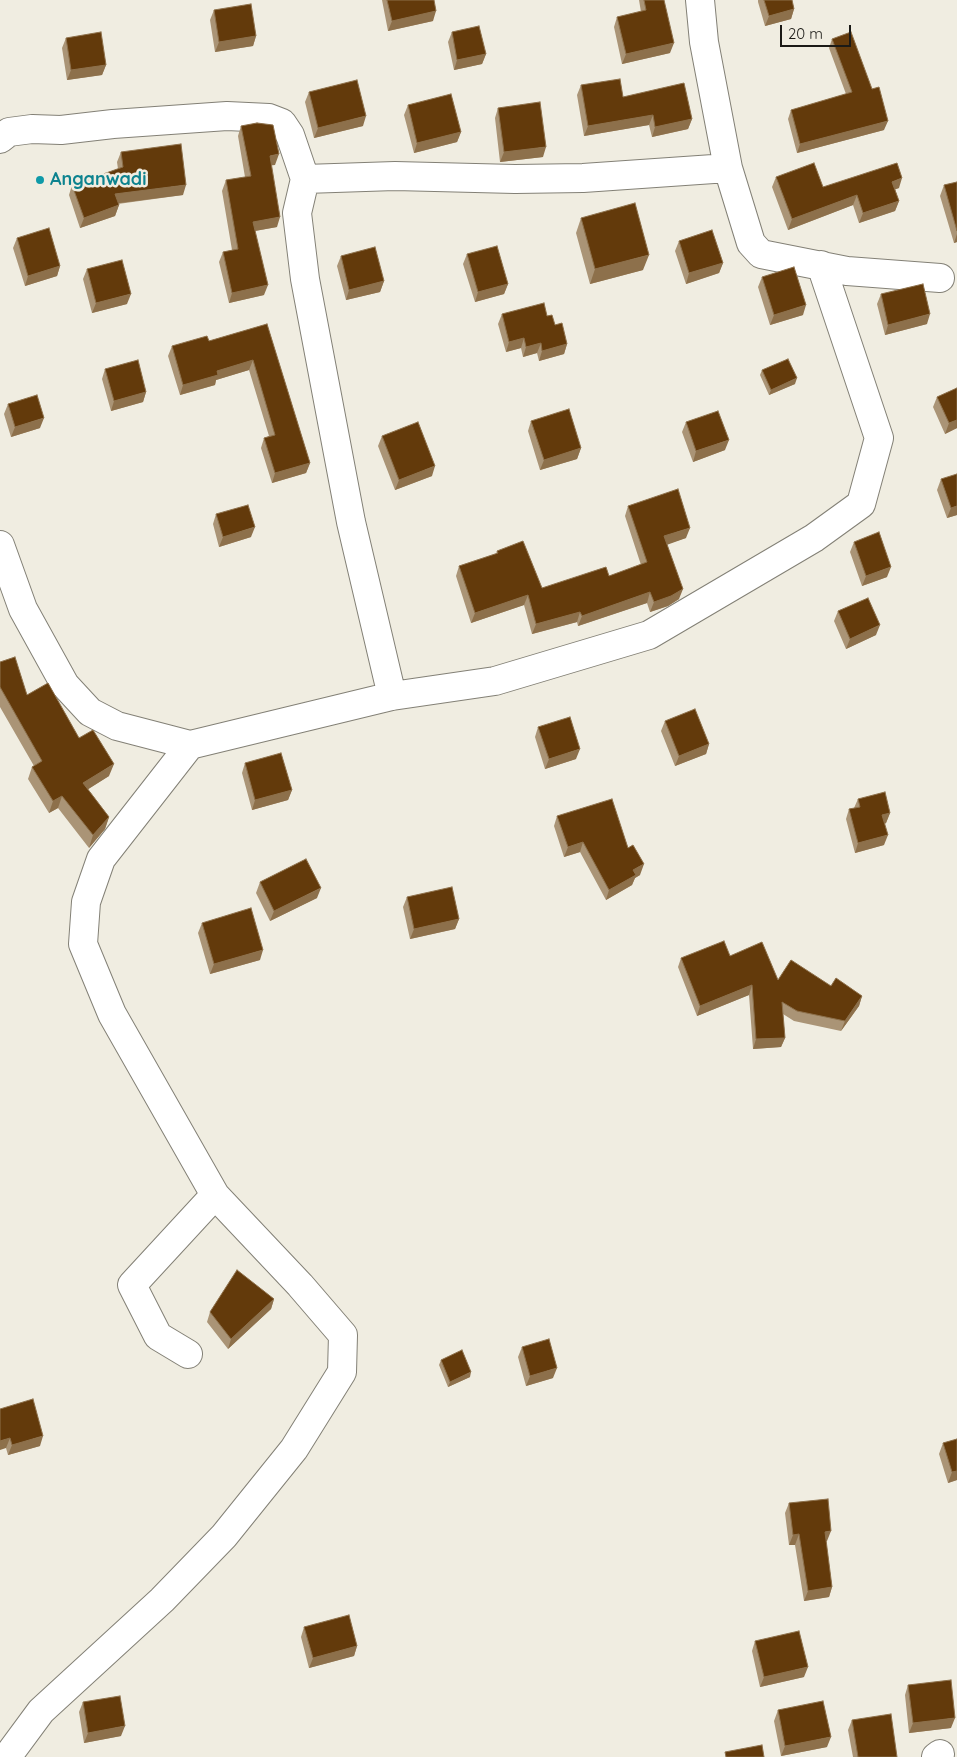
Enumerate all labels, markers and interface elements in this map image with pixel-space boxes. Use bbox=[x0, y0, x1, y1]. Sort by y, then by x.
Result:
scale bar bbox=[782, 15, 853, 47]
text: 20 m bbox=[788, 24, 823, 43]
place label: Anganwadi bbox=[50, 169, 146, 191]
marker: Anganwadi bbox=[34, 174, 46, 186]

